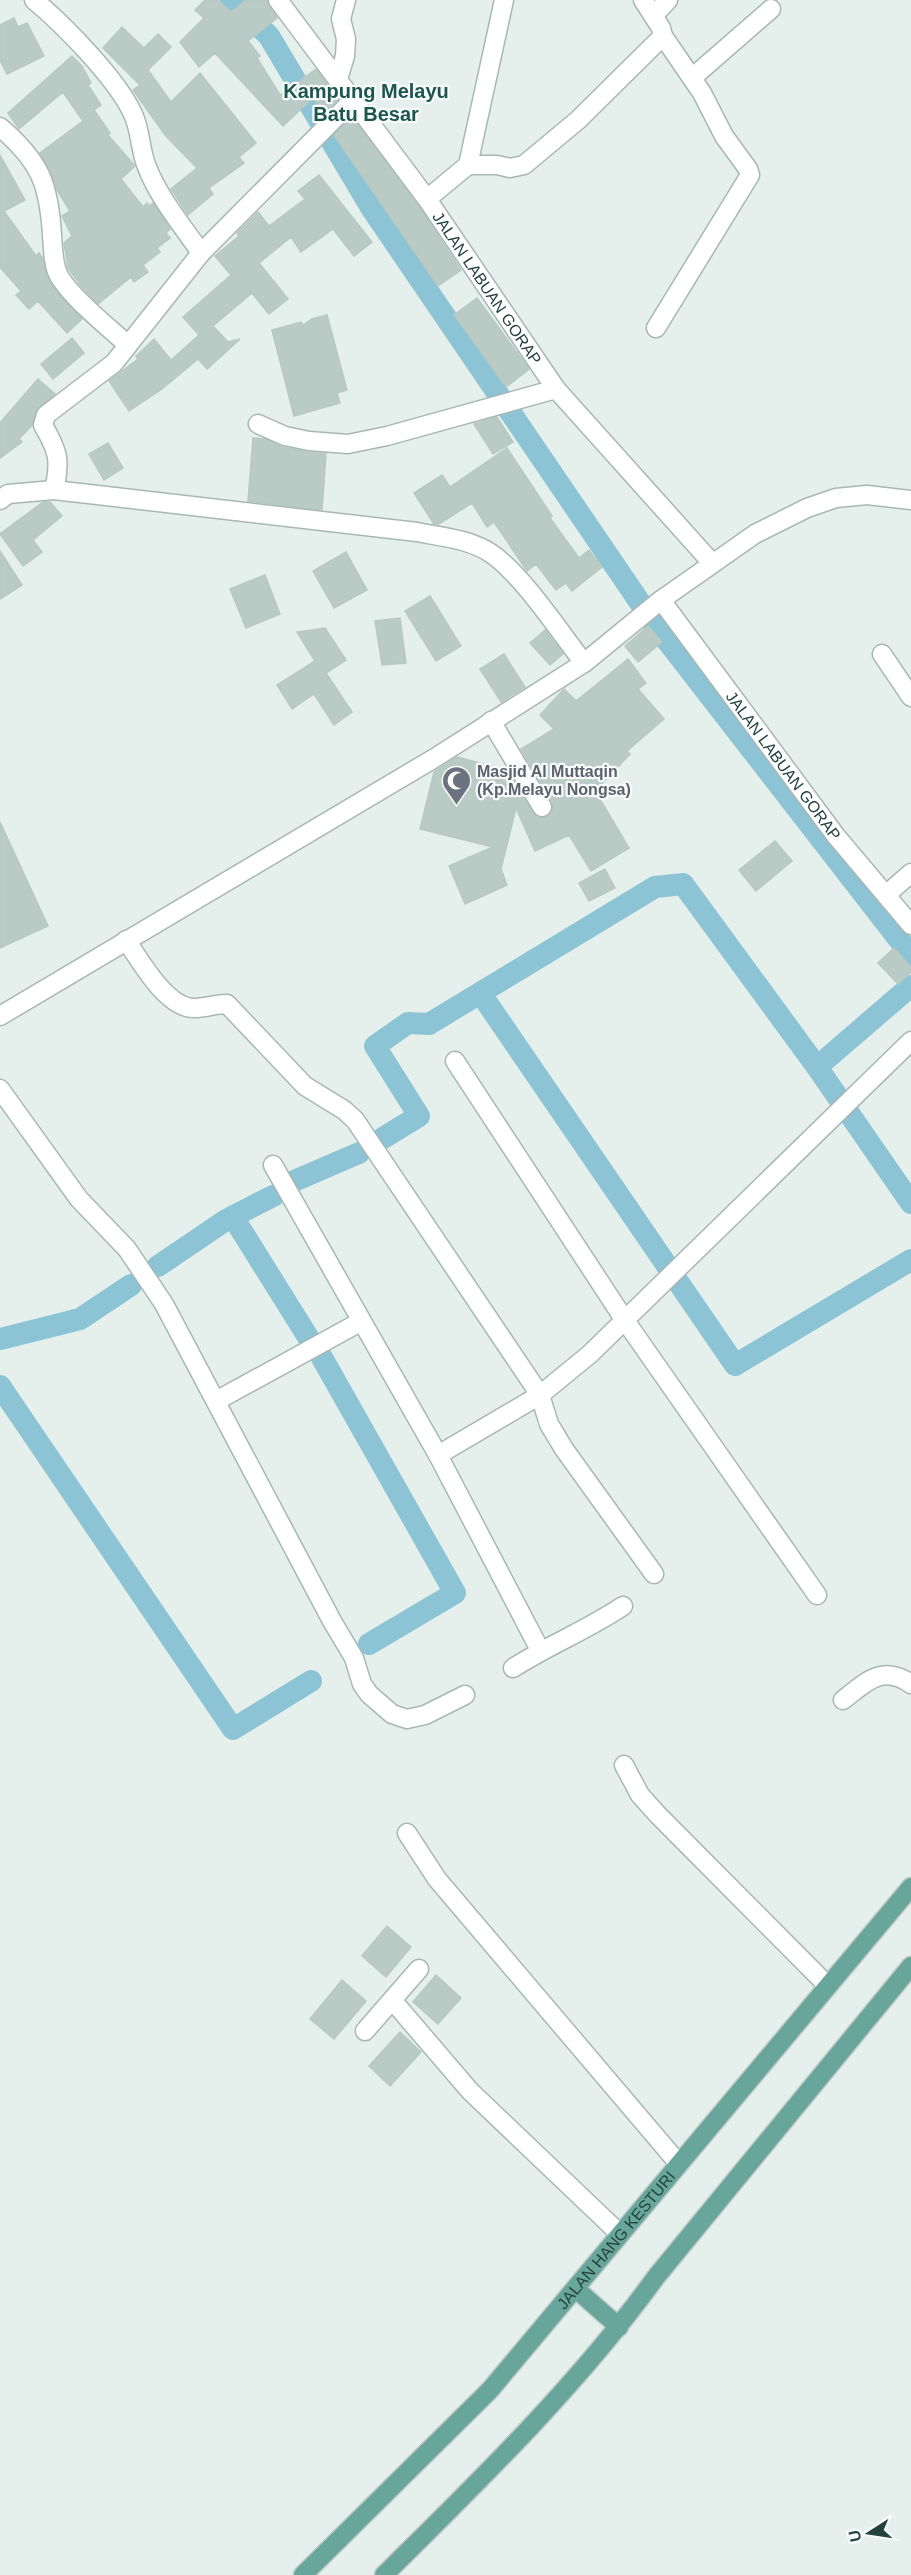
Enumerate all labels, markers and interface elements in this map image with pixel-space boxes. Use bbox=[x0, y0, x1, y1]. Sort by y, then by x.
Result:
district label: Kampung Melayu Batu Besar bbox=[283, 80, 449, 125]
street label: JALAN LABUAN GORAP bbox=[430, 208, 545, 367]
street label: JALAN LABUAN GORAP bbox=[723, 688, 844, 843]
place label: Masjid Al Muttaqin (Kp.Melayu Nongsa) bbox=[477, 763, 631, 798]
mosque icon: Masjid Al Muttaqin (Kp.Melayu Nongsa) bbox=[440, 764, 472, 806]
street label: JALAN HANG KESTURI bbox=[553, 2167, 678, 2312]
north arrow bbox=[839, 2503, 899, 2563]
text: U bbox=[845, 2529, 864, 2543]

